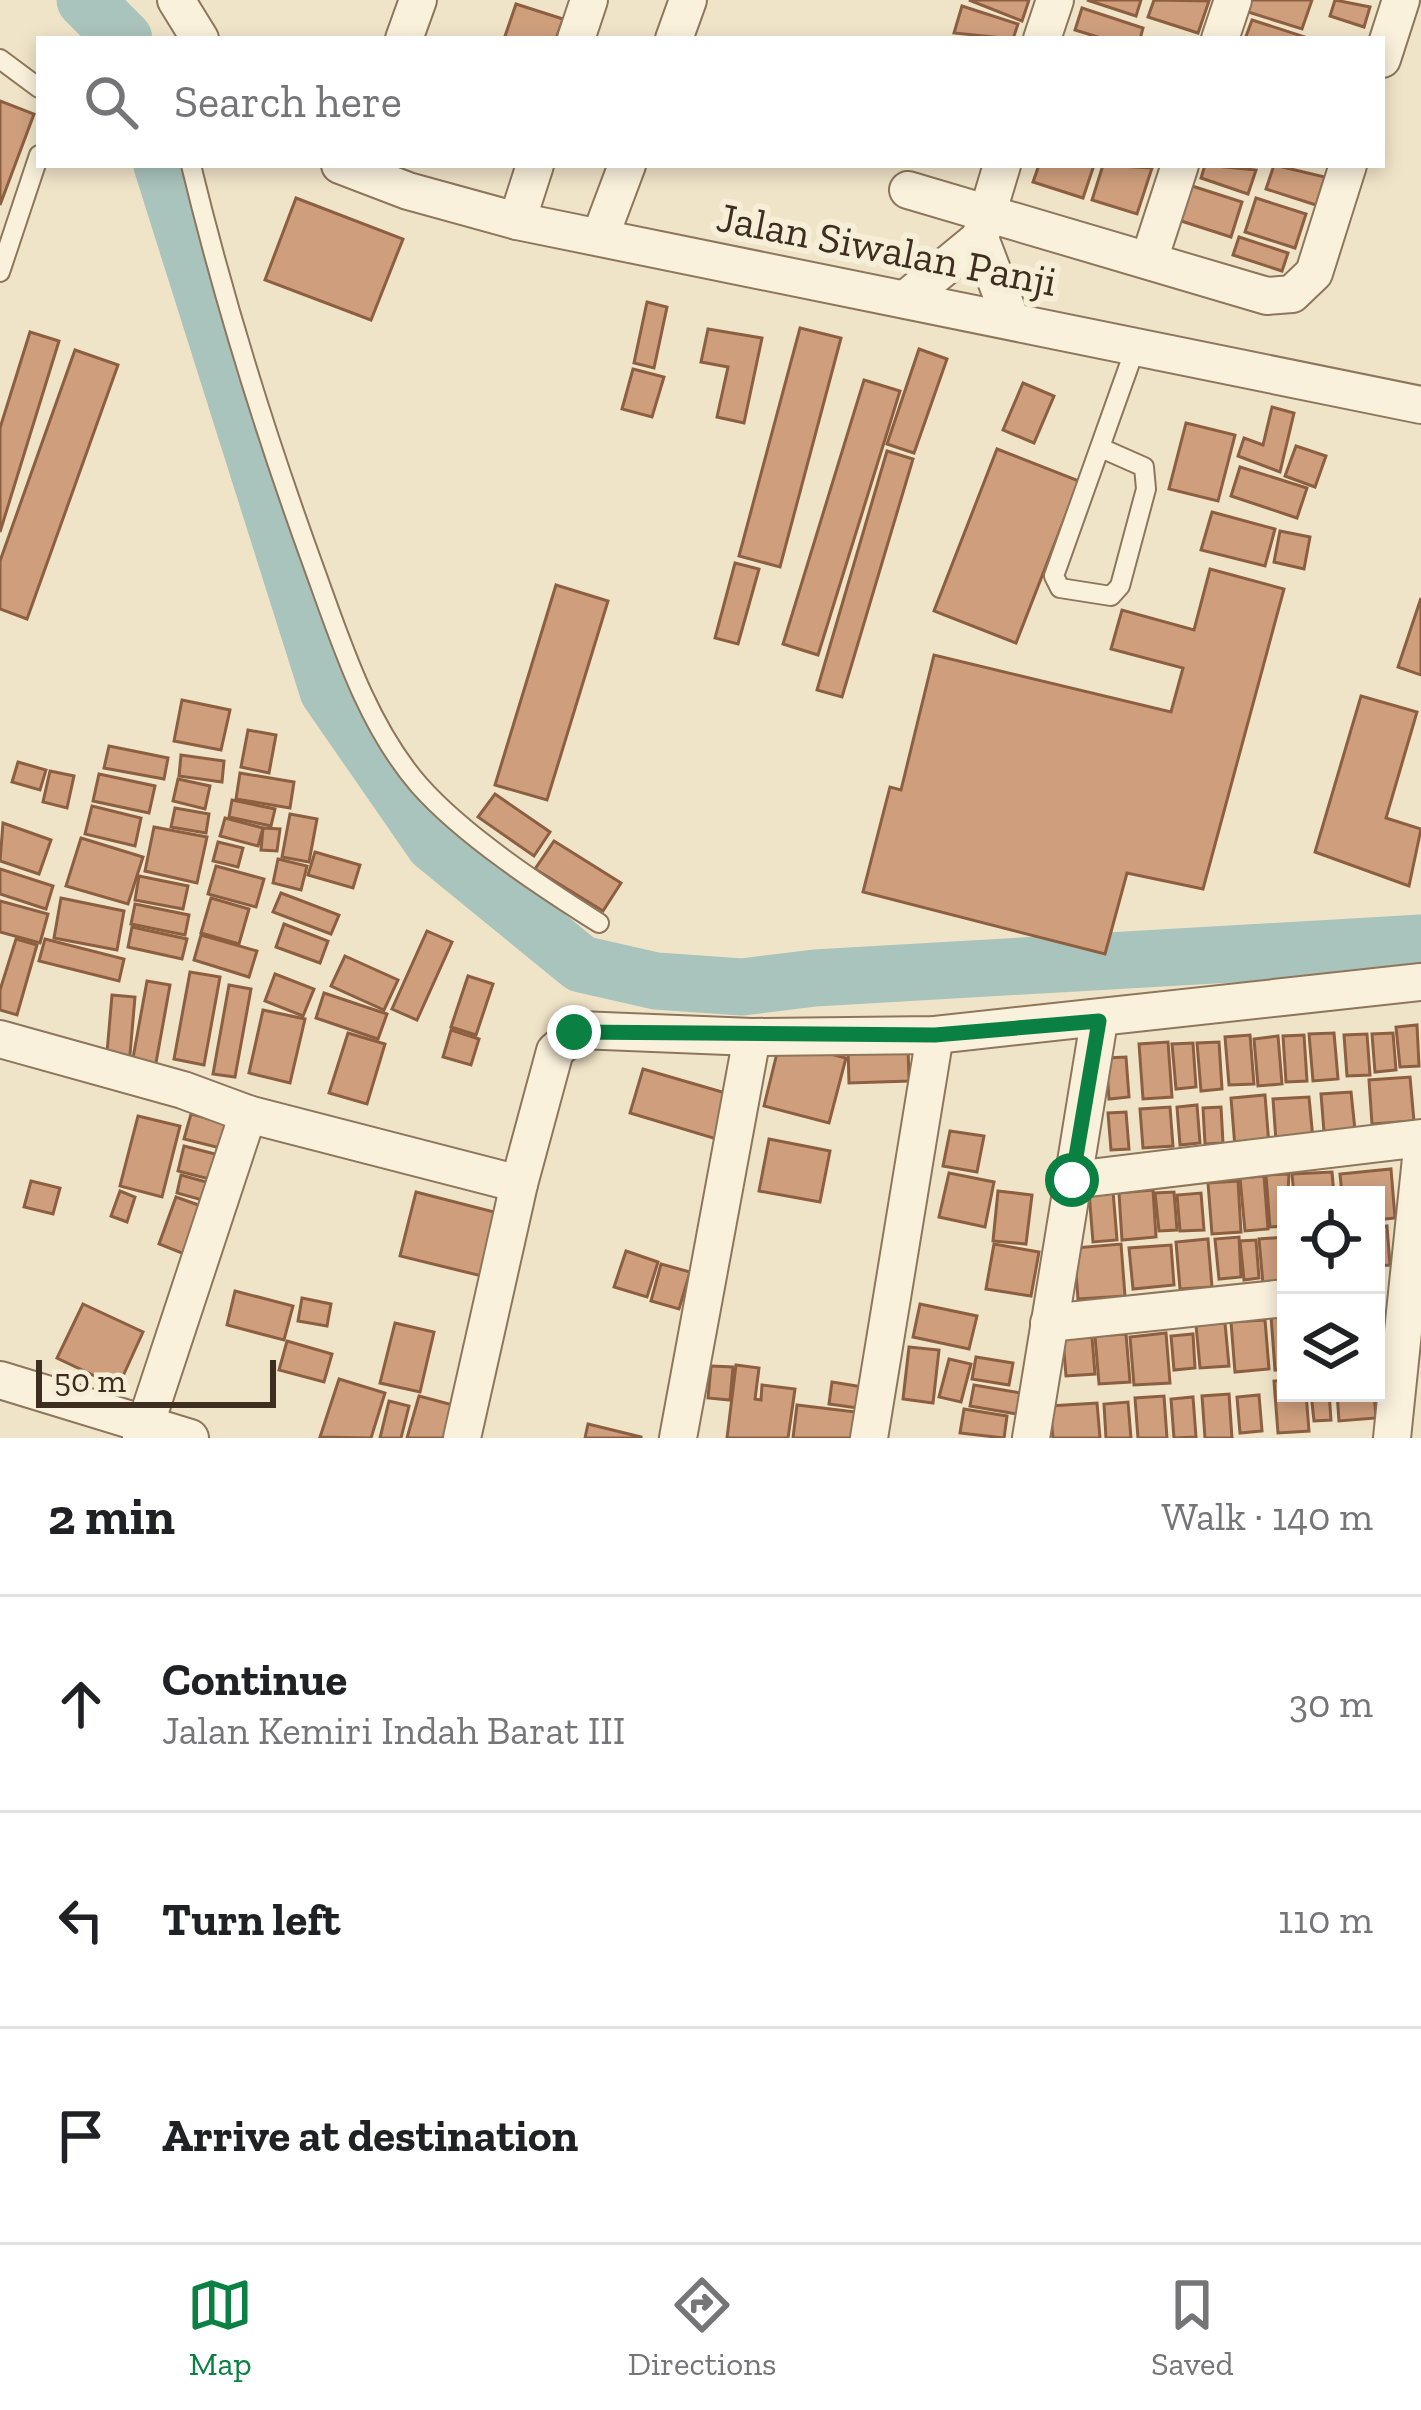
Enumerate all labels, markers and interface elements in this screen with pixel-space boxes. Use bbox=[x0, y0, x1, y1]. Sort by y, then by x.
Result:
search box bbox=[36, 36, 1385, 168]
icon: search bbox=[78, 69, 144, 135]
text: Search here bbox=[174, 75, 402, 129]
street label: Jalan Siwalan Panji bbox=[713, 191, 1061, 307]
route end bbox=[547, 1005, 601, 1059]
route start bbox=[1045, 1153, 1099, 1207]
map controls bbox=[1277, 1186, 1385, 1402]
button: locate bbox=[1277, 1186, 1385, 1294]
button: layers bbox=[1277, 1294, 1385, 1402]
scale bar bbox=[36, 1354, 276, 1407]
text: 50 m bbox=[54, 1361, 126, 1400]
text: 2 min bbox=[48, 1486, 175, 1547]
text: Walk · 140 m bbox=[1162, 1493, 1373, 1540]
text: Continue bbox=[162, 1653, 347, 1707]
icon: ahead bbox=[48, 1671, 114, 1737]
text: 30 m bbox=[1289, 1680, 1373, 1727]
text: Jalan Kemiri Indah Barat III bbox=[162, 1707, 625, 1754]
icon: left bbox=[48, 1887, 114, 1953]
text: Turn left bbox=[162, 1893, 340, 1947]
text: 110 m bbox=[1278, 1896, 1373, 1943]
icon: arrive bbox=[48, 2103, 114, 2169]
text: Arrive at destination bbox=[162, 2109, 578, 2163]
tab: Map bbox=[187, 2272, 253, 2383]
tab: Directions bbox=[628, 2272, 777, 2383]
tab: Saved bbox=[1151, 2272, 1234, 2383]

